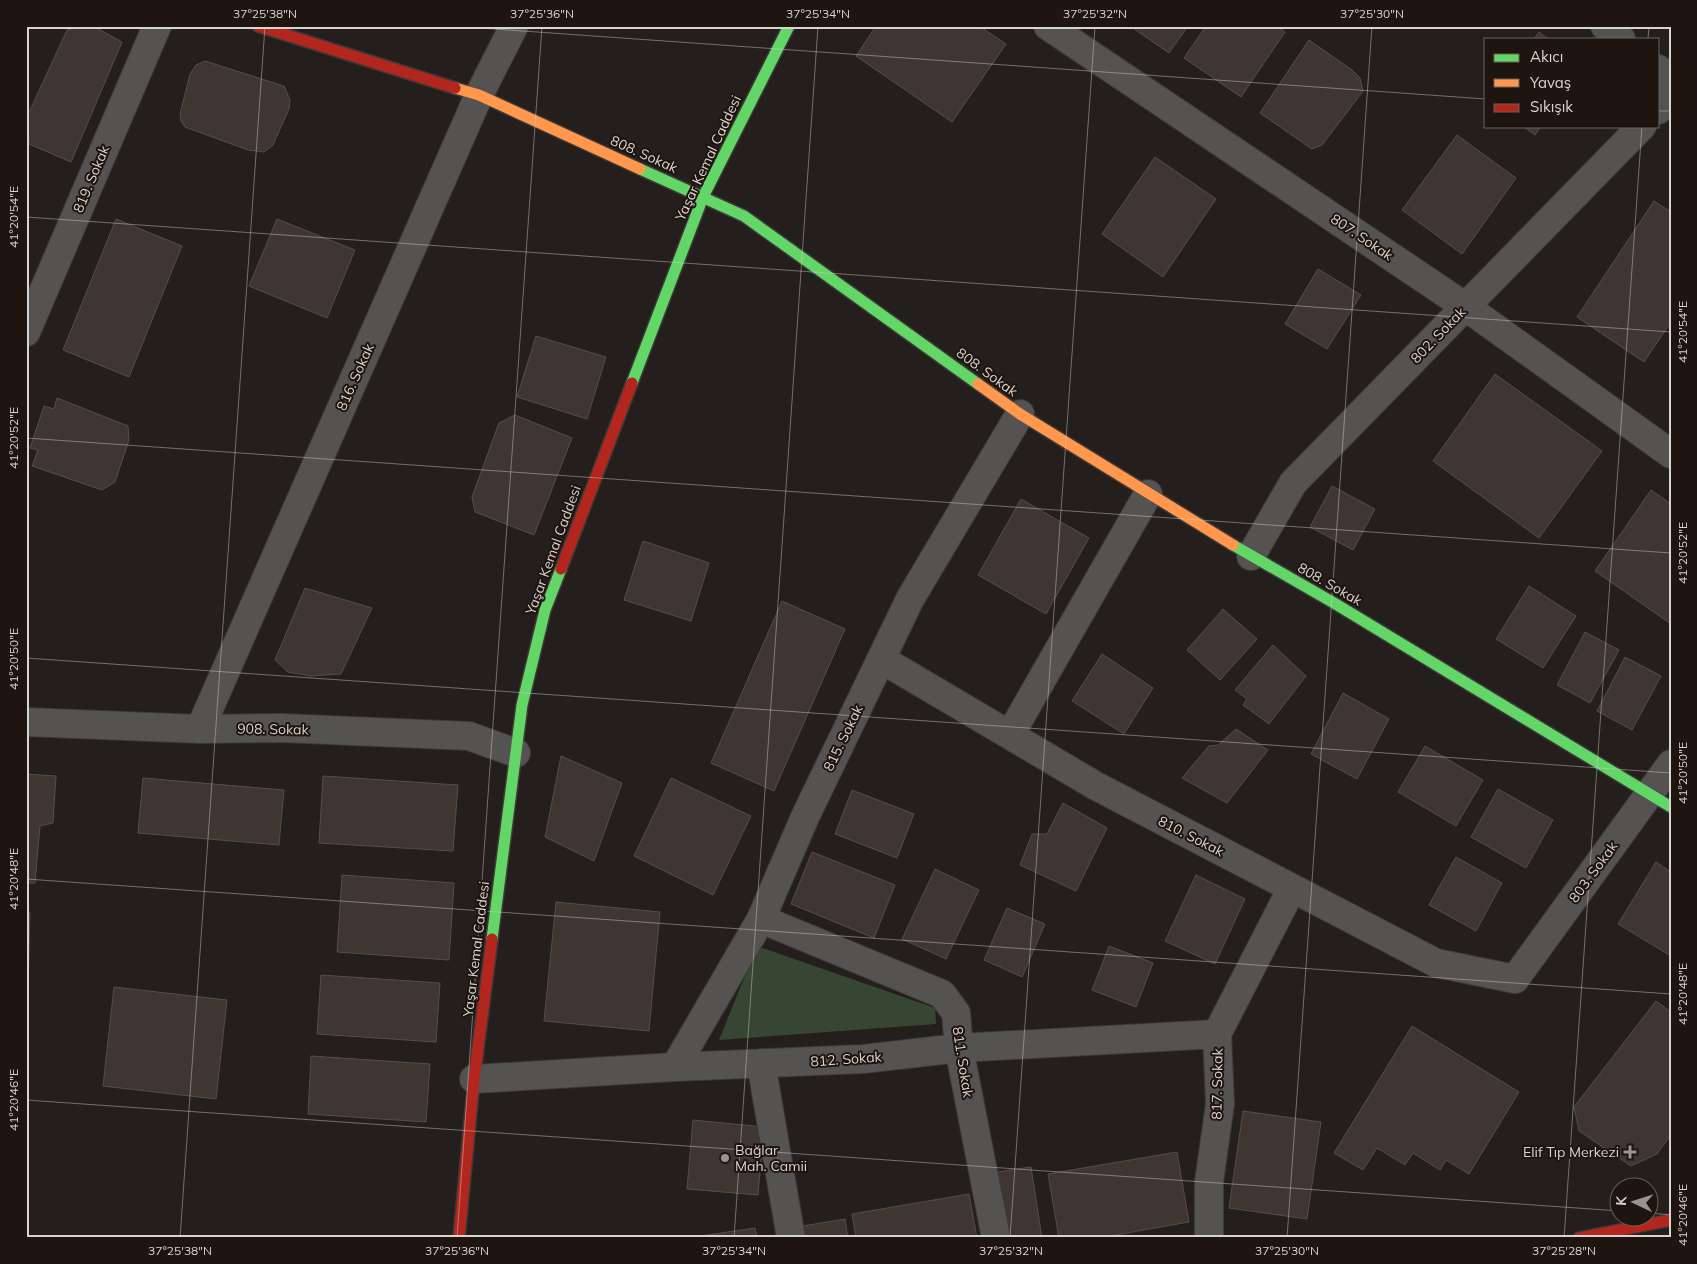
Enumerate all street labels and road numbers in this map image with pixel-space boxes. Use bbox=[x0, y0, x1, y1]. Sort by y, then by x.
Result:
street label: Yaşar Kemal Caddesi bbox=[671, 92, 745, 225]
street label: 808. Sokak bbox=[608, 131, 681, 177]
street label: 819. Sokak bbox=[69, 142, 114, 215]
street label: 807. Sokak bbox=[1327, 210, 1397, 265]
street label: 802. Sokak bbox=[1407, 302, 1470, 367]
street label: 816. Sokak bbox=[332, 340, 378, 413]
street label: 808. Sokak bbox=[953, 344, 1022, 401]
street label: Yaşar Kemal Caddesi bbox=[521, 483, 585, 618]
street label: 808. Sokak bbox=[1295, 558, 1366, 610]
street label: 815. Sokak bbox=[819, 701, 867, 774]
street label: 908. Sokak bbox=[237, 719, 310, 739]
street label: 810. Sokak bbox=[1155, 812, 1228, 861]
street label: 803. Sokak bbox=[1565, 837, 1622, 906]
street label: Yaşar Kemal Caddesi bbox=[459, 880, 493, 1019]
street label: 811. Sokak bbox=[949, 1025, 978, 1100]
street label: 812. Sokak bbox=[810, 1047, 883, 1070]
street label: 817. Sokak bbox=[1207, 1047, 1227, 1120]

